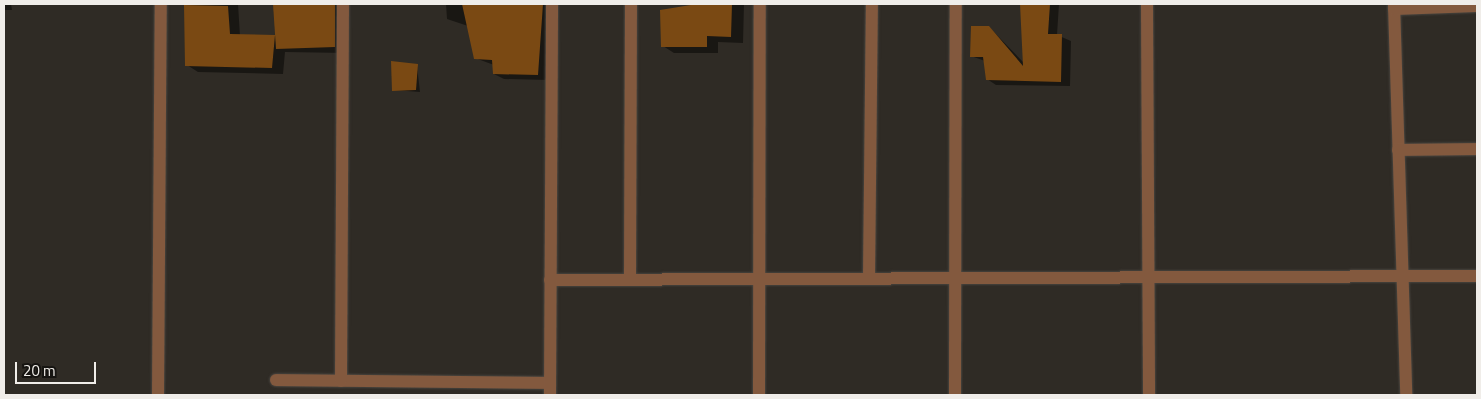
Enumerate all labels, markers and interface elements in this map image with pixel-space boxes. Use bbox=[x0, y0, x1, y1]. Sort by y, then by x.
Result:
scale bar bbox=[18, 352, 99, 384]
text: 20 m bbox=[23, 359, 56, 382]

